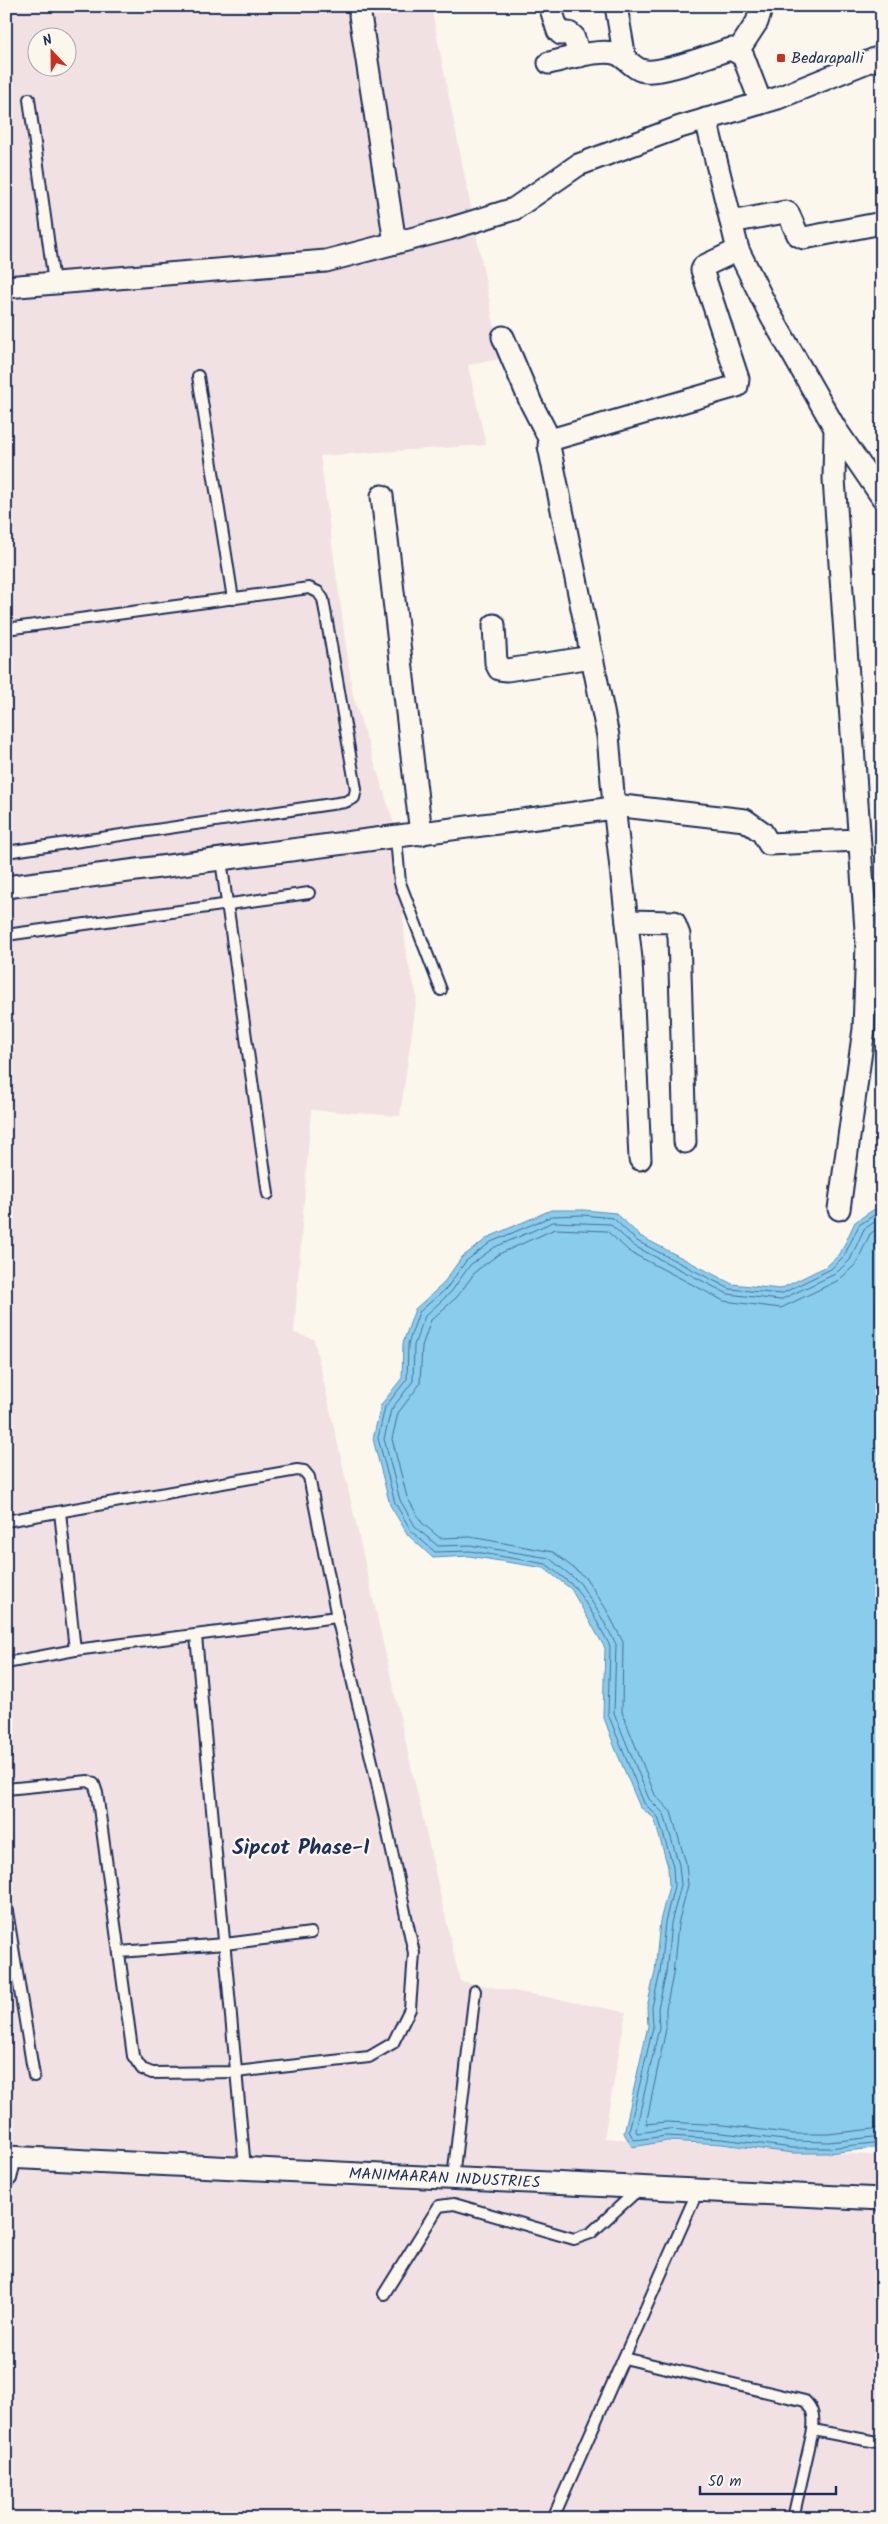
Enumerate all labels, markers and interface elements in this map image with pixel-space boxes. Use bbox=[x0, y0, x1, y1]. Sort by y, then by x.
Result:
north arrow bbox=[28, 28, 78, 78]
text: N bbox=[39, 29, 56, 53]
place label: Bedarapalli bbox=[791, 46, 865, 71]
marker: Bedarapalli bbox=[775, 52, 787, 64]
district label: Sipcot Phase-I bbox=[232, 1832, 370, 1865]
street label: MANIMAARAN INDUSTRIES bbox=[348, 2161, 541, 2195]
scale bar bbox=[700, 2464, 837, 2496]
text: 50 m bbox=[708, 2470, 742, 2494]

